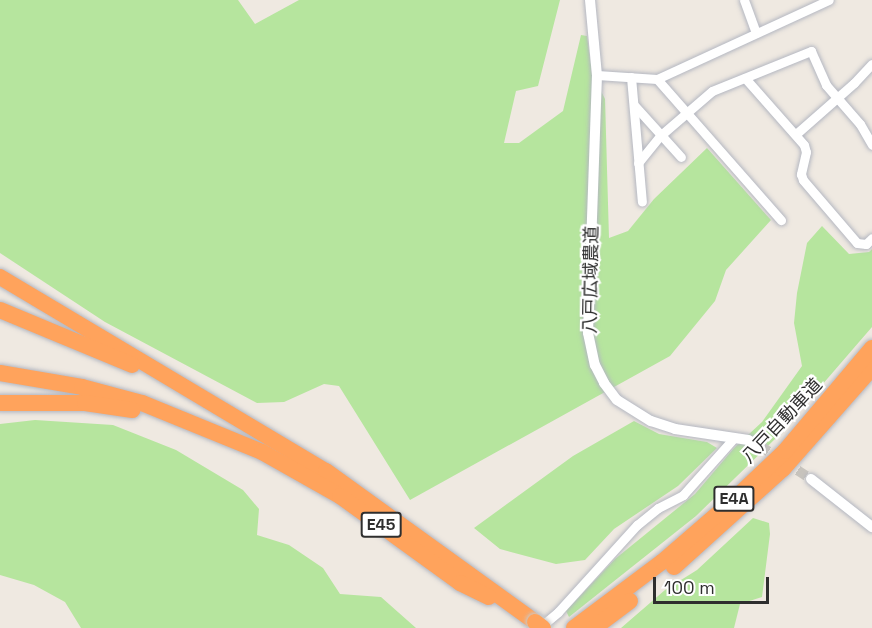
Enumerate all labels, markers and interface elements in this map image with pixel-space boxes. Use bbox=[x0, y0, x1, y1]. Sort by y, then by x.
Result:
street label: 八戸広域農道 bbox=[579, 226, 603, 334]
street label: 八戸自動車道 bbox=[737, 374, 827, 468]
road number: E4A bbox=[713, 486, 755, 512]
road number: E45 bbox=[360, 512, 402, 538]
scale bar bbox=[656, 565, 772, 603]
text: 100 m bbox=[664, 576, 715, 599]

